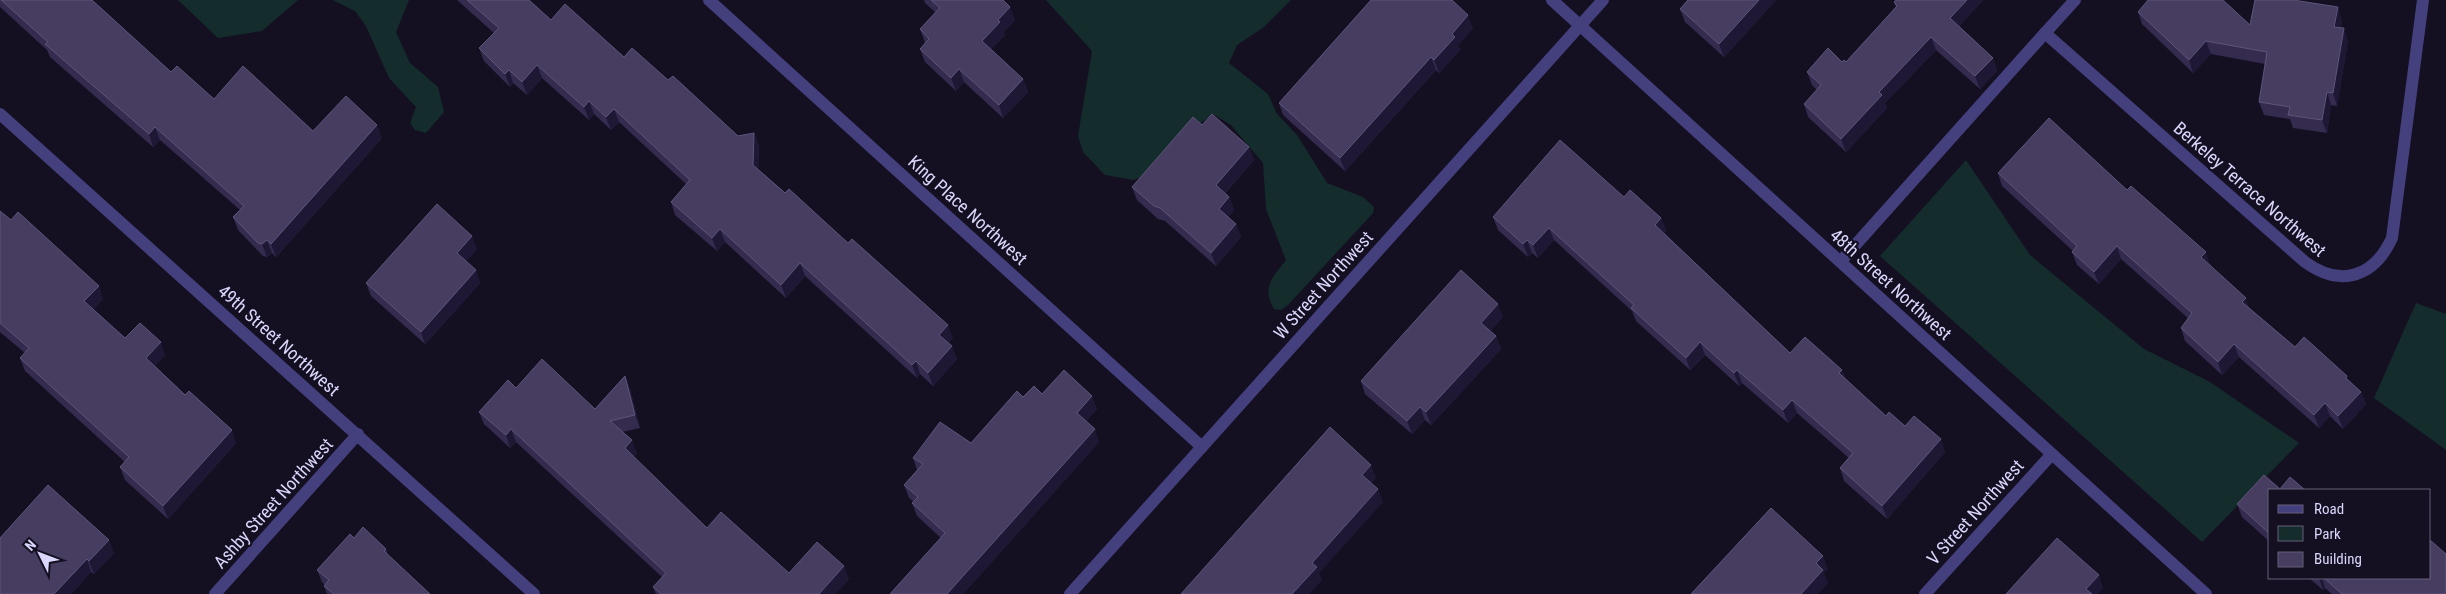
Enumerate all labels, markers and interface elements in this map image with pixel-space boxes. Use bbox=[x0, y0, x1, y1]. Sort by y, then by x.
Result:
street label: Berkeley Terrace Northwest bbox=[2170, 117, 2330, 261]
street label: King Place Northwest bbox=[904, 151, 1032, 269]
street label: 48th Street Northwest bbox=[1826, 224, 1956, 344]
street label: W Street Northwest bbox=[1269, 227, 1377, 343]
street label: 49th Street Northwest bbox=[214, 280, 344, 400]
street label: Ashby Street Northwest bbox=[209, 434, 337, 572]
street label: V Street Northwest bbox=[1922, 455, 2028, 569]
legend bbox=[2268, 489, 2431, 579]
text: Road bbox=[2314, 500, 2344, 518]
text: Park bbox=[2314, 525, 2341, 543]
north arrow bbox=[15, 529, 65, 579]
text: N bbox=[22, 537, 39, 554]
text: Building bbox=[2314, 550, 2362, 568]

